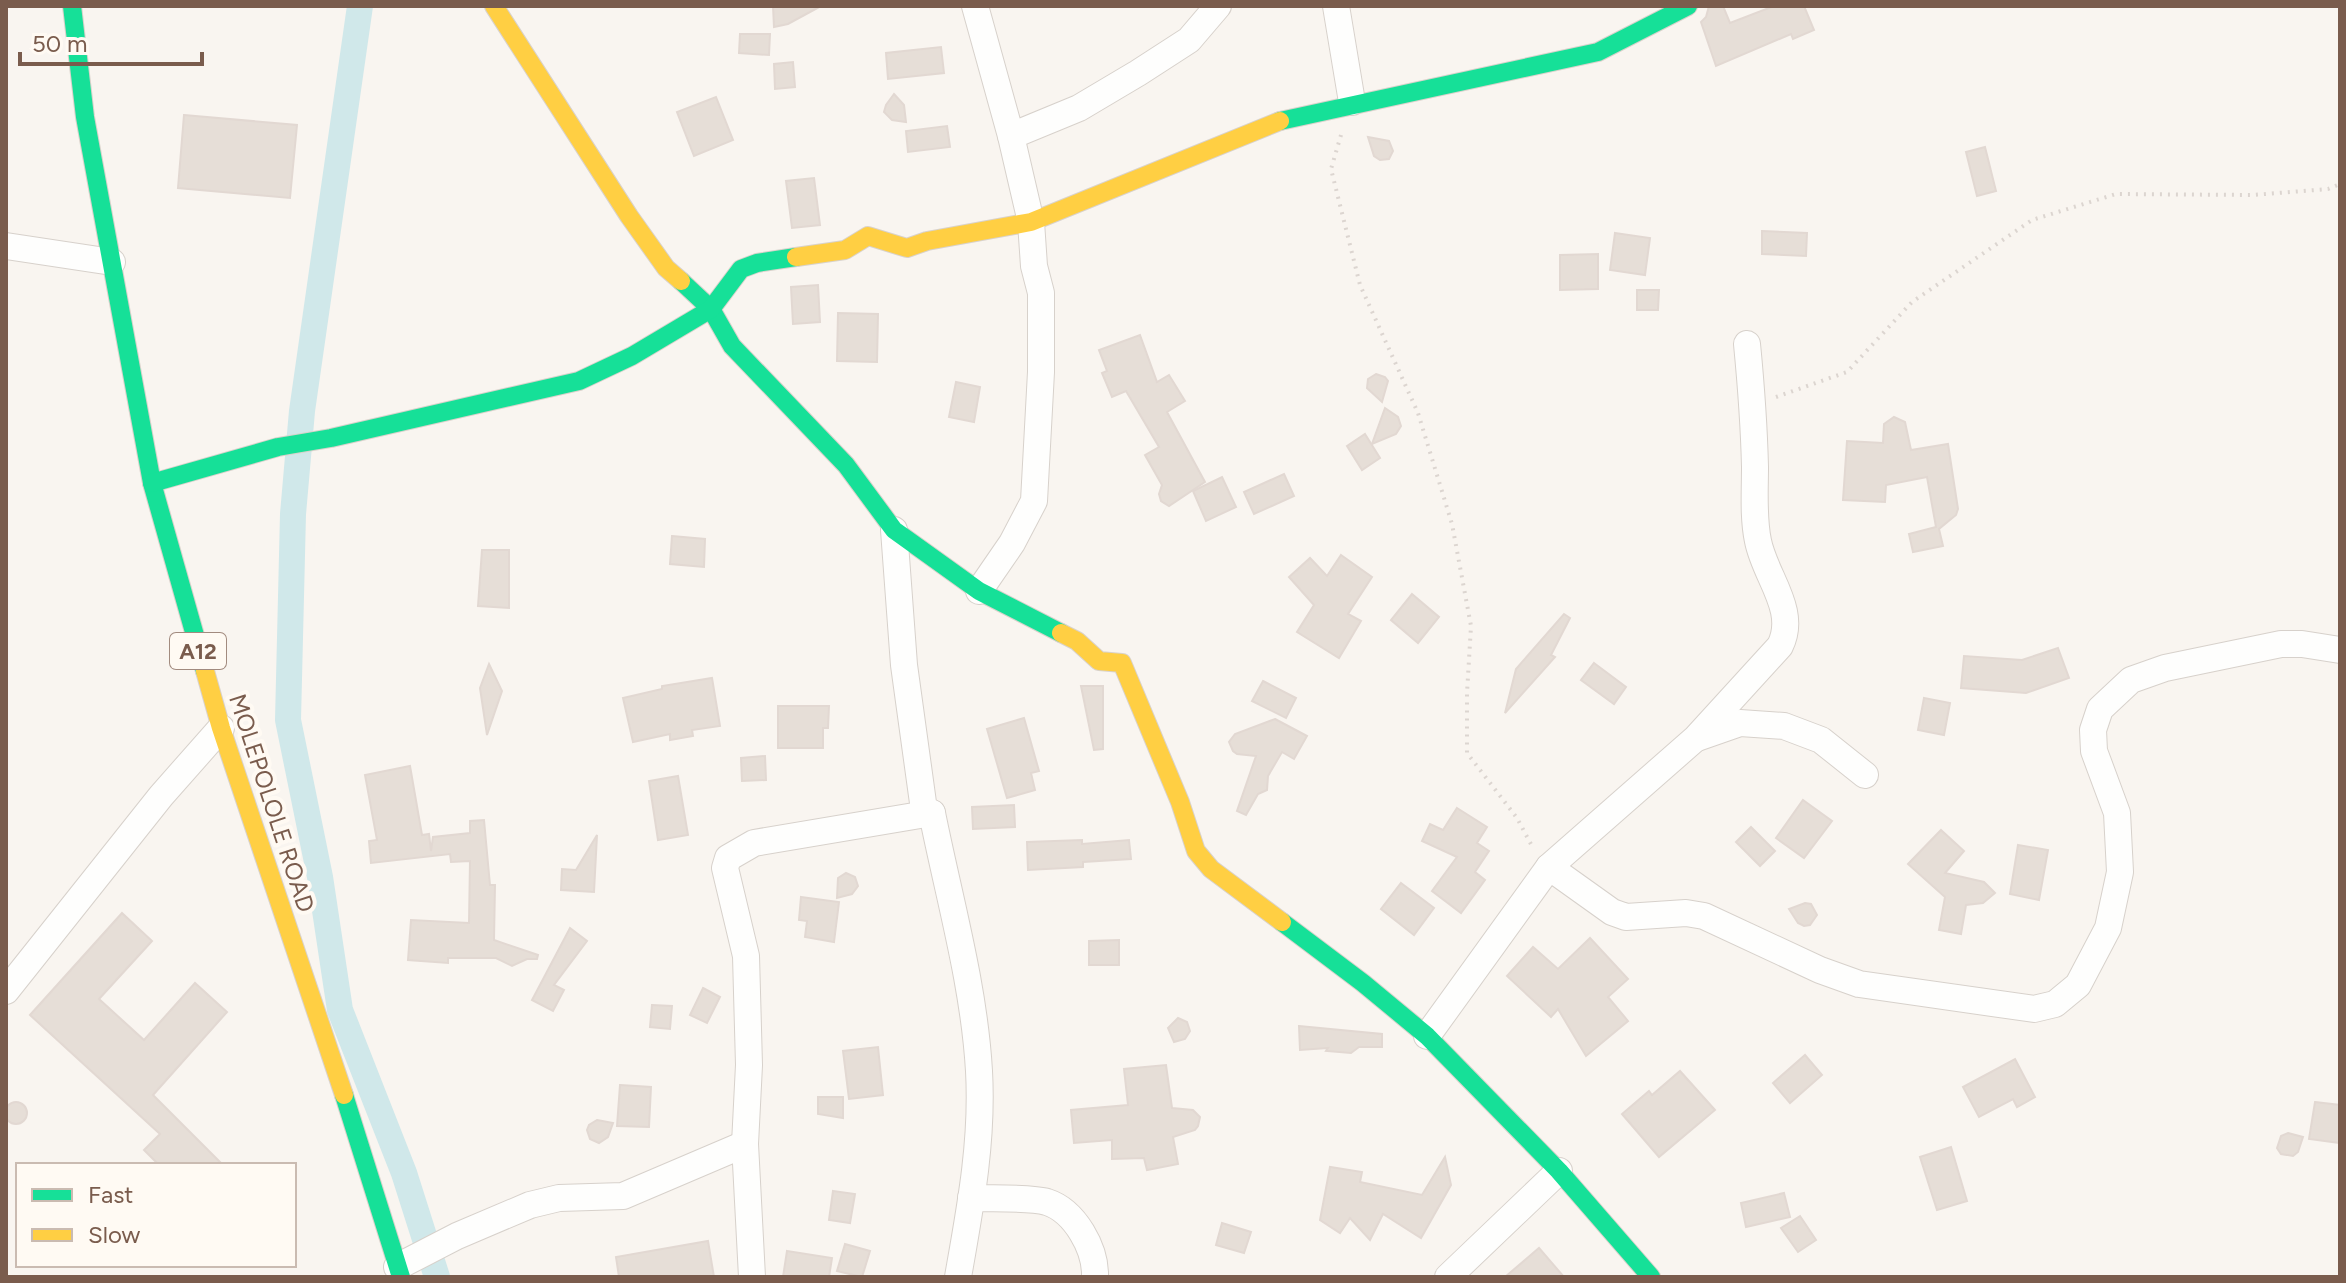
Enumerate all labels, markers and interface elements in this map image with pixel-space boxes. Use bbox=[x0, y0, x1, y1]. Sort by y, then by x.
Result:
scale bar bbox=[20, 16, 202, 66]
text: 50 m bbox=[32, 29, 88, 58]
road number: A12 bbox=[170, 633, 226, 669]
street label: MOLEPOLOLE ROAD bbox=[223, 690, 321, 916]
legend bbox=[16, 1163, 296, 1267]
text: Fast bbox=[88, 1180, 133, 1209]
text: Slow bbox=[88, 1220, 141, 1249]

